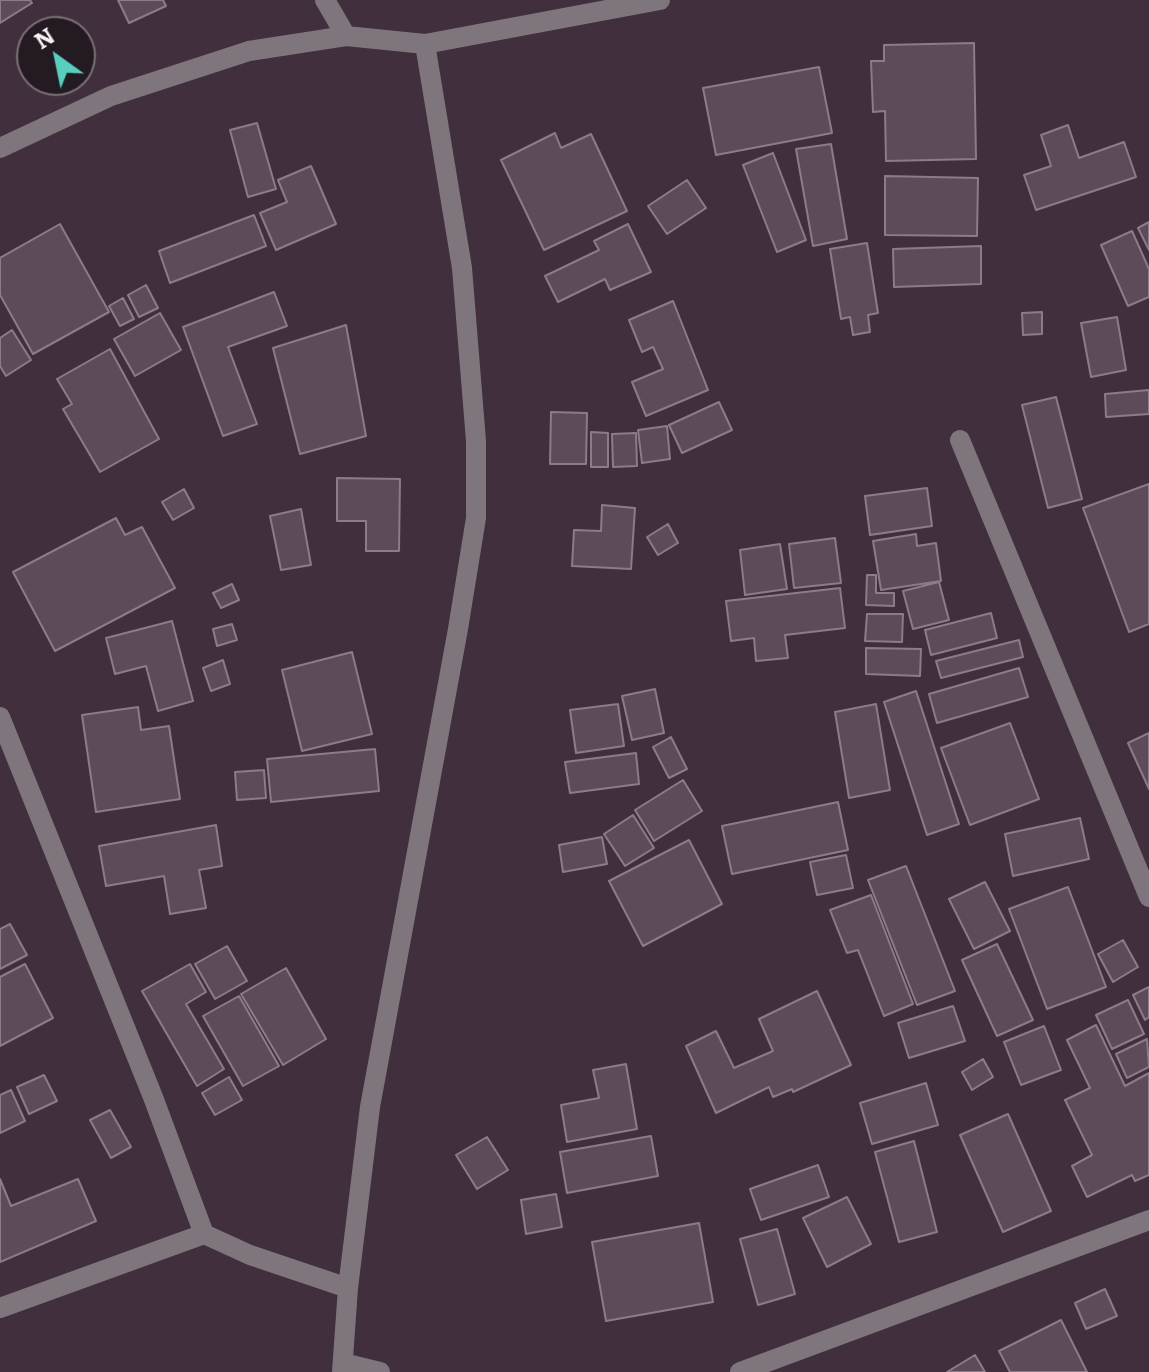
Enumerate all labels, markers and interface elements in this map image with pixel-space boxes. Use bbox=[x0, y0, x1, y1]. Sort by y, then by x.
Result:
north arrow bbox=[16, 16, 96, 96]
text: N bbox=[27, 18, 60, 56]

